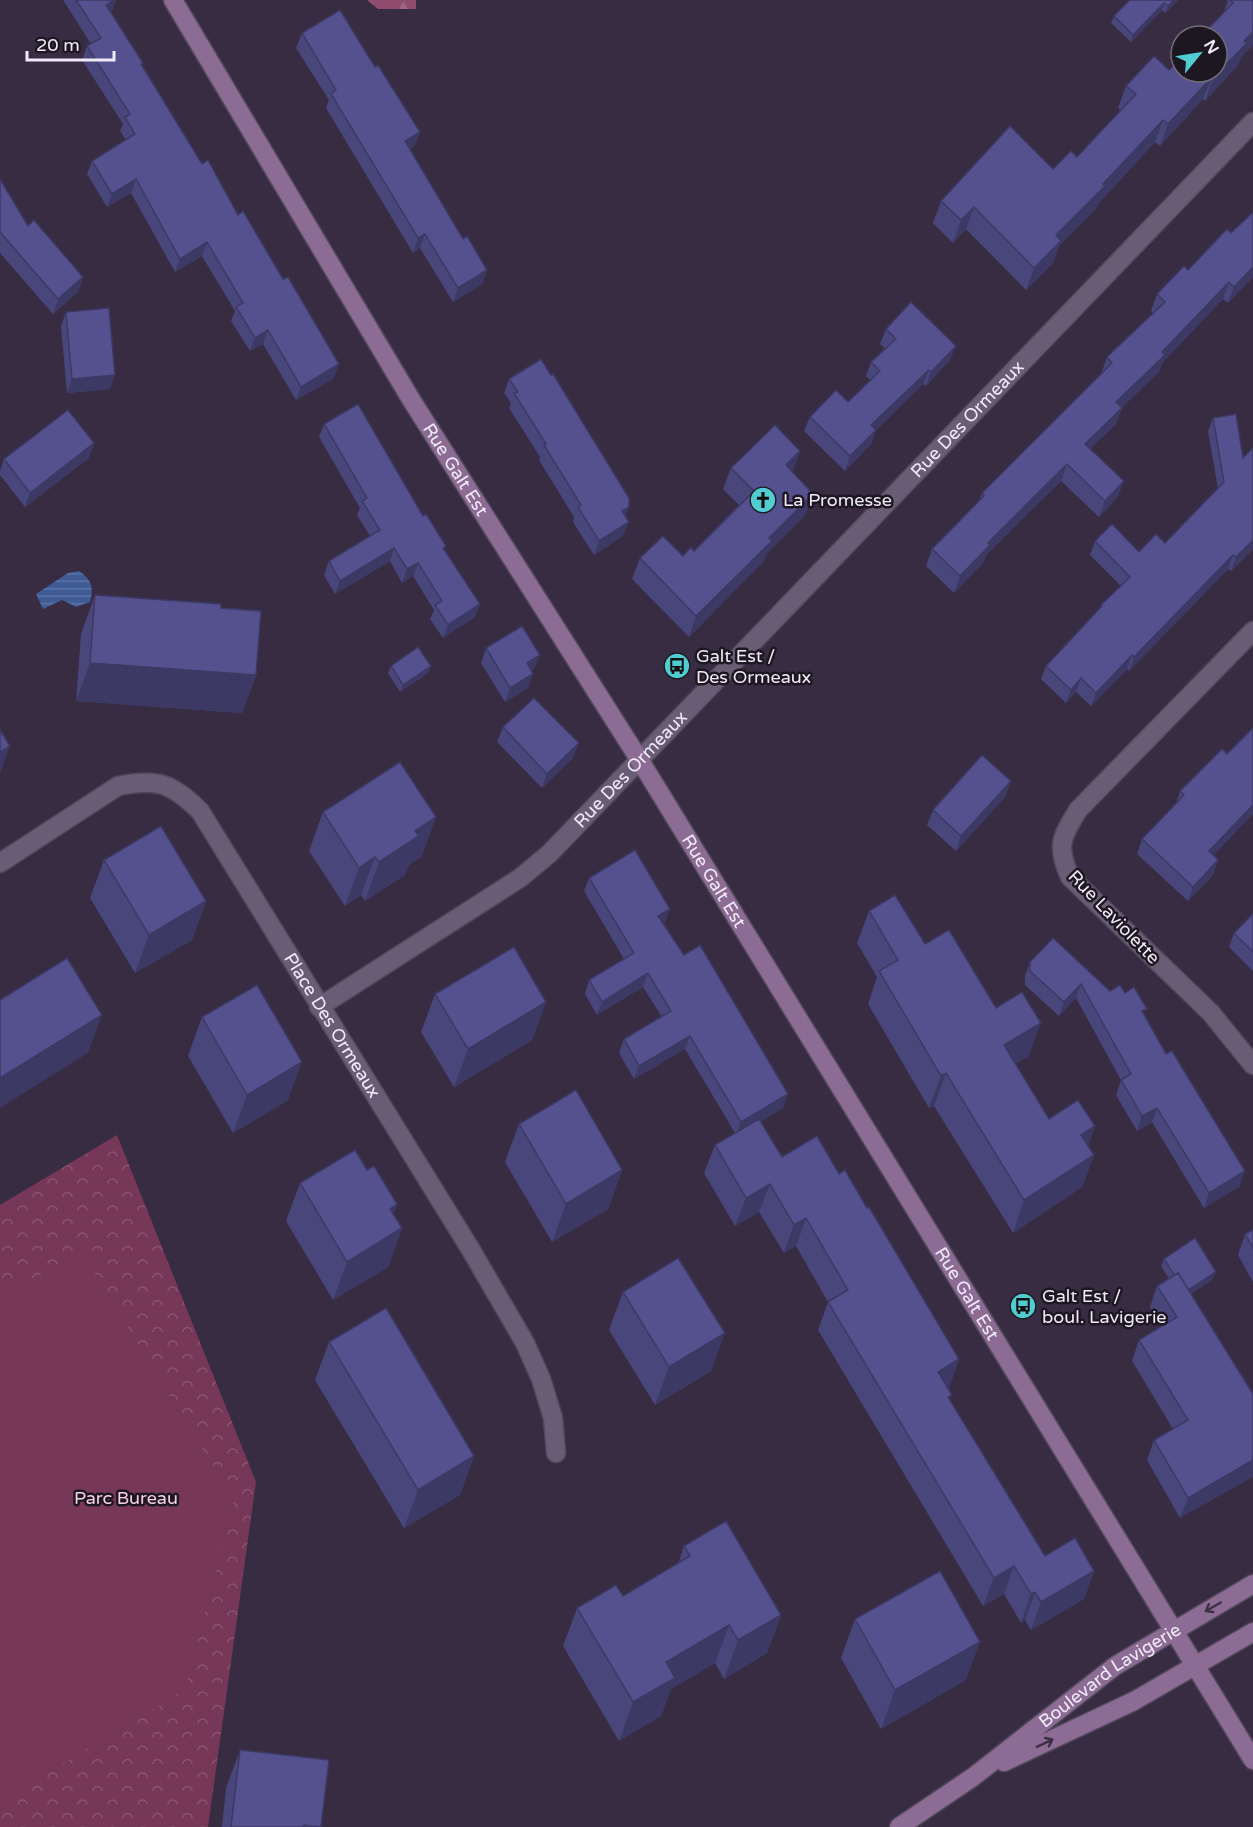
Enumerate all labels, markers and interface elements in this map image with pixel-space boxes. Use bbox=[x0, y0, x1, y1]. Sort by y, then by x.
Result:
scale bar bbox=[27, 24, 114, 62]
north arrow bbox=[1169, 24, 1229, 84]
text: 20 m bbox=[36, 34, 80, 56]
text: N bbox=[1199, 36, 1223, 58]
street label: Rue Des Ormeaux bbox=[906, 356, 1029, 482]
street label: Rue Galt Est bbox=[418, 419, 493, 520]
church icon: La Promesse bbox=[748, 485, 778, 515]
place label: La Promesse bbox=[783, 489, 892, 511]
place label: Galt Est / Des Ormeaux bbox=[696, 645, 811, 688]
bus stop icon: Galt Est / Des Ormeaux bbox=[662, 651, 692, 681]
street label: Rue Des Ormeaux bbox=[569, 706, 692, 832]
street label: Rue Galt Est bbox=[677, 830, 751, 932]
street label: Rue Laviolette bbox=[1064, 865, 1164, 969]
street label: Place Des Ormeaux bbox=[279, 949, 385, 1102]
street label: Rue Galt Est bbox=[930, 1243, 1004, 1344]
place label: Galt Est / boul. Lavigerie bbox=[1042, 1285, 1167, 1328]
bus stop icon: Galt Est / boul. Lavigerie bbox=[1008, 1291, 1038, 1321]
park label: Parc Bureau bbox=[74, 1487, 178, 1509]
one-way arrow bbox=[1205, 1602, 1222, 1614]
street label: Boulevard Lavigerie bbox=[1034, 1618, 1185, 1732]
one-way arrow bbox=[1035, 1737, 1053, 1749]

